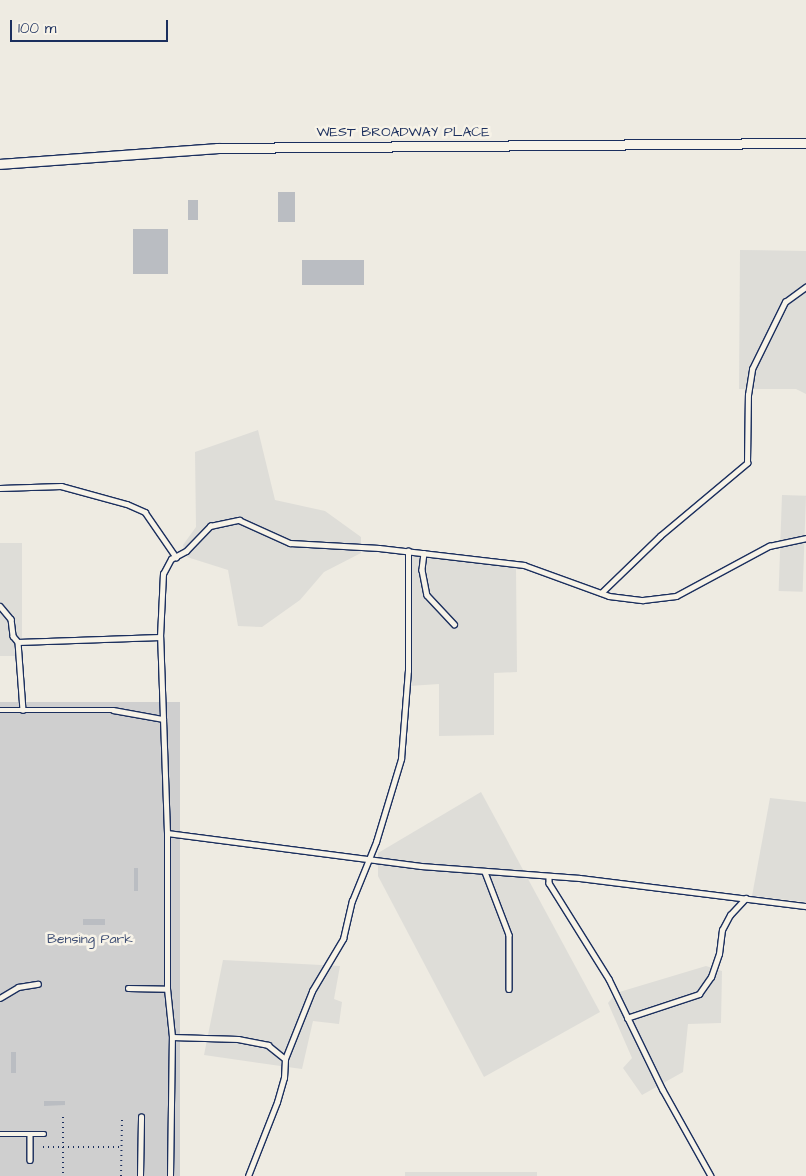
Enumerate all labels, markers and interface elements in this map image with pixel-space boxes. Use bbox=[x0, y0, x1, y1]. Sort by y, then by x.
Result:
scale bar bbox=[12, 10, 170, 42]
text: 100 m bbox=[18, 18, 57, 39]
street label: WEST BROADWAY PLACE bbox=[316, 124, 490, 140]
park label: Bensing Park bbox=[47, 931, 133, 947]

